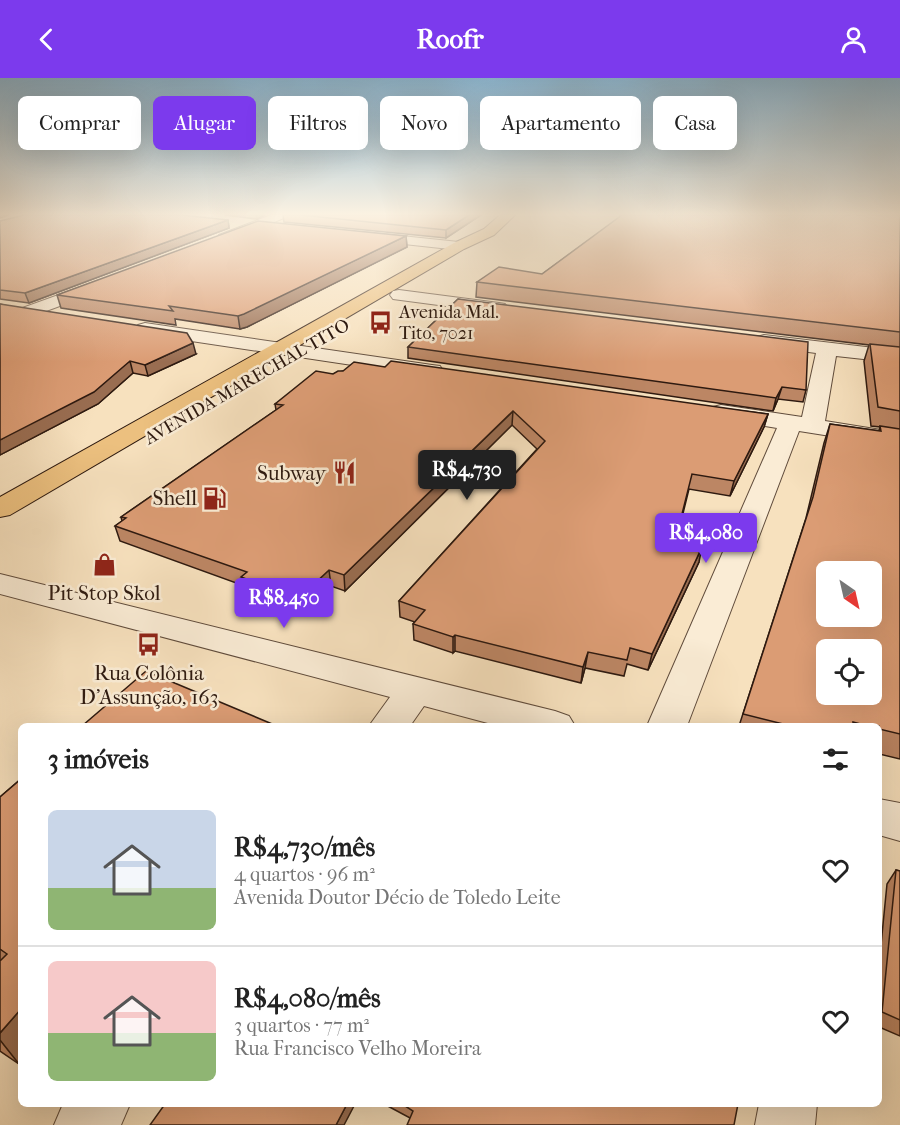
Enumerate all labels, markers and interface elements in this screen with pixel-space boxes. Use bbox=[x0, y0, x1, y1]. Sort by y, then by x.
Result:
icon: back bbox=[30, 23, 63, 56]
text: Roofr bbox=[417, 23, 483, 55]
icon: person bbox=[837, 23, 870, 56]
chip: Comprar bbox=[18, 96, 141, 150]
chip: Alugar bbox=[153, 96, 256, 150]
chip: Filtros bbox=[268, 96, 368, 150]
chip: Novo bbox=[380, 96, 468, 150]
chip: Apartamento bbox=[480, 96, 641, 150]
chip: Casa bbox=[653, 96, 737, 150]
place label: Avenida Mal. Tito, 7021 bbox=[398, 302, 499, 344]
bus stop icon: Avenida Mal. Tito, 7021 bbox=[368, 309, 394, 335]
street label: AVENIDA MARECHAL TITO bbox=[140, 315, 353, 450]
pin: R$4,730 bbox=[412, 450, 522, 501]
text: R$4,730 bbox=[432, 458, 502, 481]
restaurant icon: Subway bbox=[331, 460, 357, 486]
place label: Subway bbox=[257, 461, 327, 485]
fuel station icon: Shell bbox=[202, 485, 228, 511]
place label: Shell bbox=[153, 486, 197, 510]
pin: R$4,080 bbox=[651, 513, 761, 564]
text: R$4,080 bbox=[669, 521, 743, 544]
shop icon: Pit Stop Skol bbox=[91, 552, 117, 578]
north arrow bbox=[816, 561, 882, 627]
map controls bbox=[816, 561, 882, 705]
pin: R$8,450 bbox=[229, 578, 339, 629]
place label: Pit Stop Skol bbox=[47, 581, 161, 605]
text: R$8,450 bbox=[248, 586, 320, 609]
bus stop icon: Rua Colônia D'Assunção, 163 bbox=[136, 632, 162, 658]
button: locate bbox=[816, 639, 882, 705]
place label: Rua Colônia D'Assunção, 163 bbox=[80, 661, 218, 709]
icon: filters bbox=[819, 743, 852, 776]
text: 3 imóveis bbox=[48, 744, 149, 775]
text: R$4,730/mês bbox=[234, 832, 375, 863]
icon: home bbox=[96, 834, 168, 906]
icon: heart bbox=[819, 854, 852, 887]
text: 4 quartos · 96 m² bbox=[234, 863, 375, 886]
text: Avenida Doutor Décio de Toledo Leite bbox=[234, 886, 561, 909]
text: R$4,080/mês bbox=[234, 983, 381, 1014]
icon: home bbox=[96, 985, 168, 1057]
icon: heart bbox=[819, 1005, 852, 1038]
text: 3 quartos · 77 m² bbox=[234, 1014, 369, 1037]
text: Rua Francisco Velho Moreira bbox=[234, 1037, 481, 1060]

